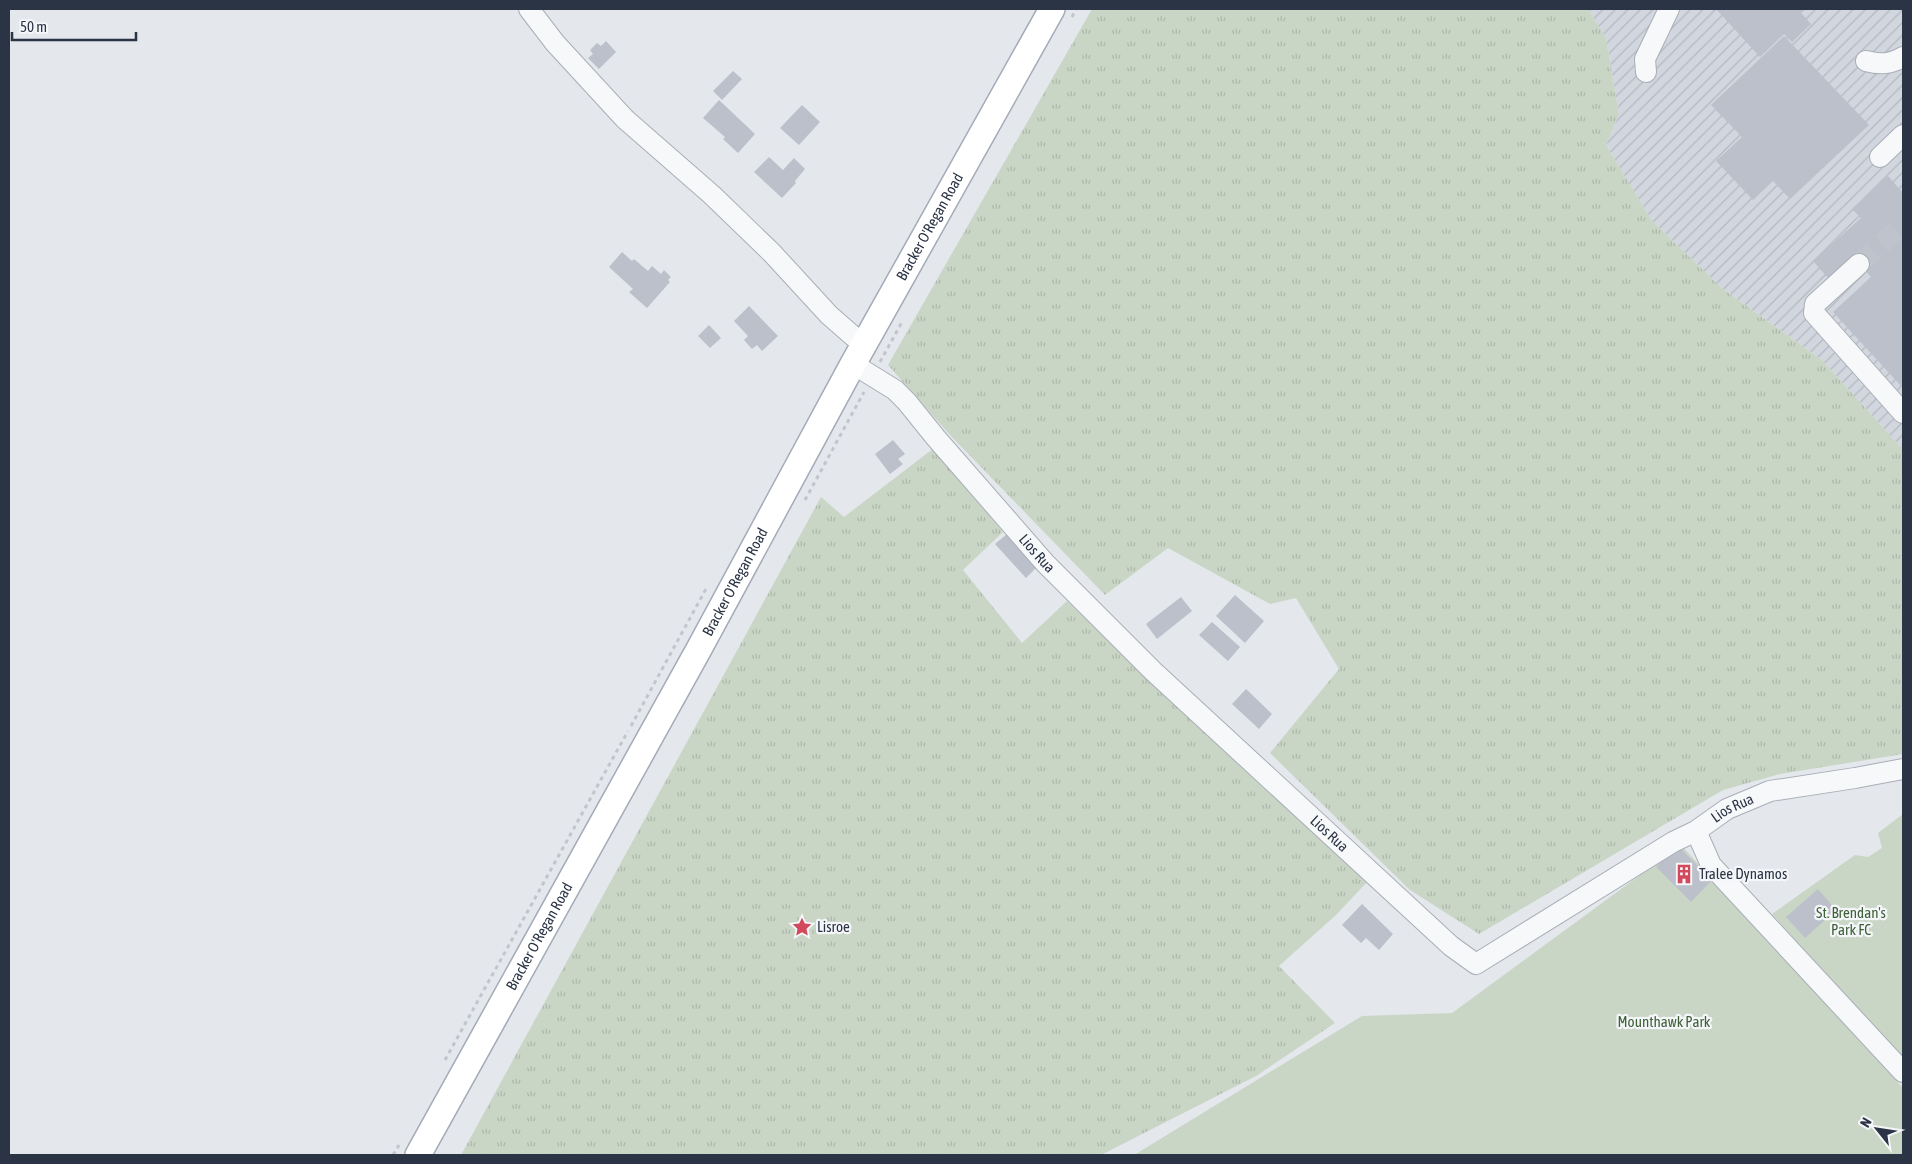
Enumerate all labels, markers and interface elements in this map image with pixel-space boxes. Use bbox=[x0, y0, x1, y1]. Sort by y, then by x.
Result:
scale bar bbox=[12, 10, 136, 42]
text: 50 m bbox=[20, 18, 47, 35]
street label: Bracker O'Regan Road bbox=[893, 170, 966, 283]
street label: Bracker O'Regan Road bbox=[699, 525, 771, 639]
street label: Lios Rua bbox=[1016, 531, 1059, 576]
street label: Lios Rua bbox=[1708, 790, 1756, 826]
street label: Lios Rua bbox=[1307, 812, 1352, 855]
building icon: Tralee Dynamos bbox=[1673, 863, 1695, 885]
place label: Tralee Dynamos bbox=[1699, 865, 1787, 882]
street label: Bracker O'Regan Road bbox=[502, 880, 576, 993]
park label: St. Brendan's Park FC bbox=[1816, 904, 1886, 938]
place icon: Lisroe bbox=[791, 916, 813, 938]
place label: Lisroe bbox=[817, 918, 850, 935]
park label: Mounthawk Park bbox=[1618, 1013, 1711, 1030]
north arrow bbox=[1852, 1104, 1902, 1154]
text: N bbox=[1857, 1115, 1875, 1130]

